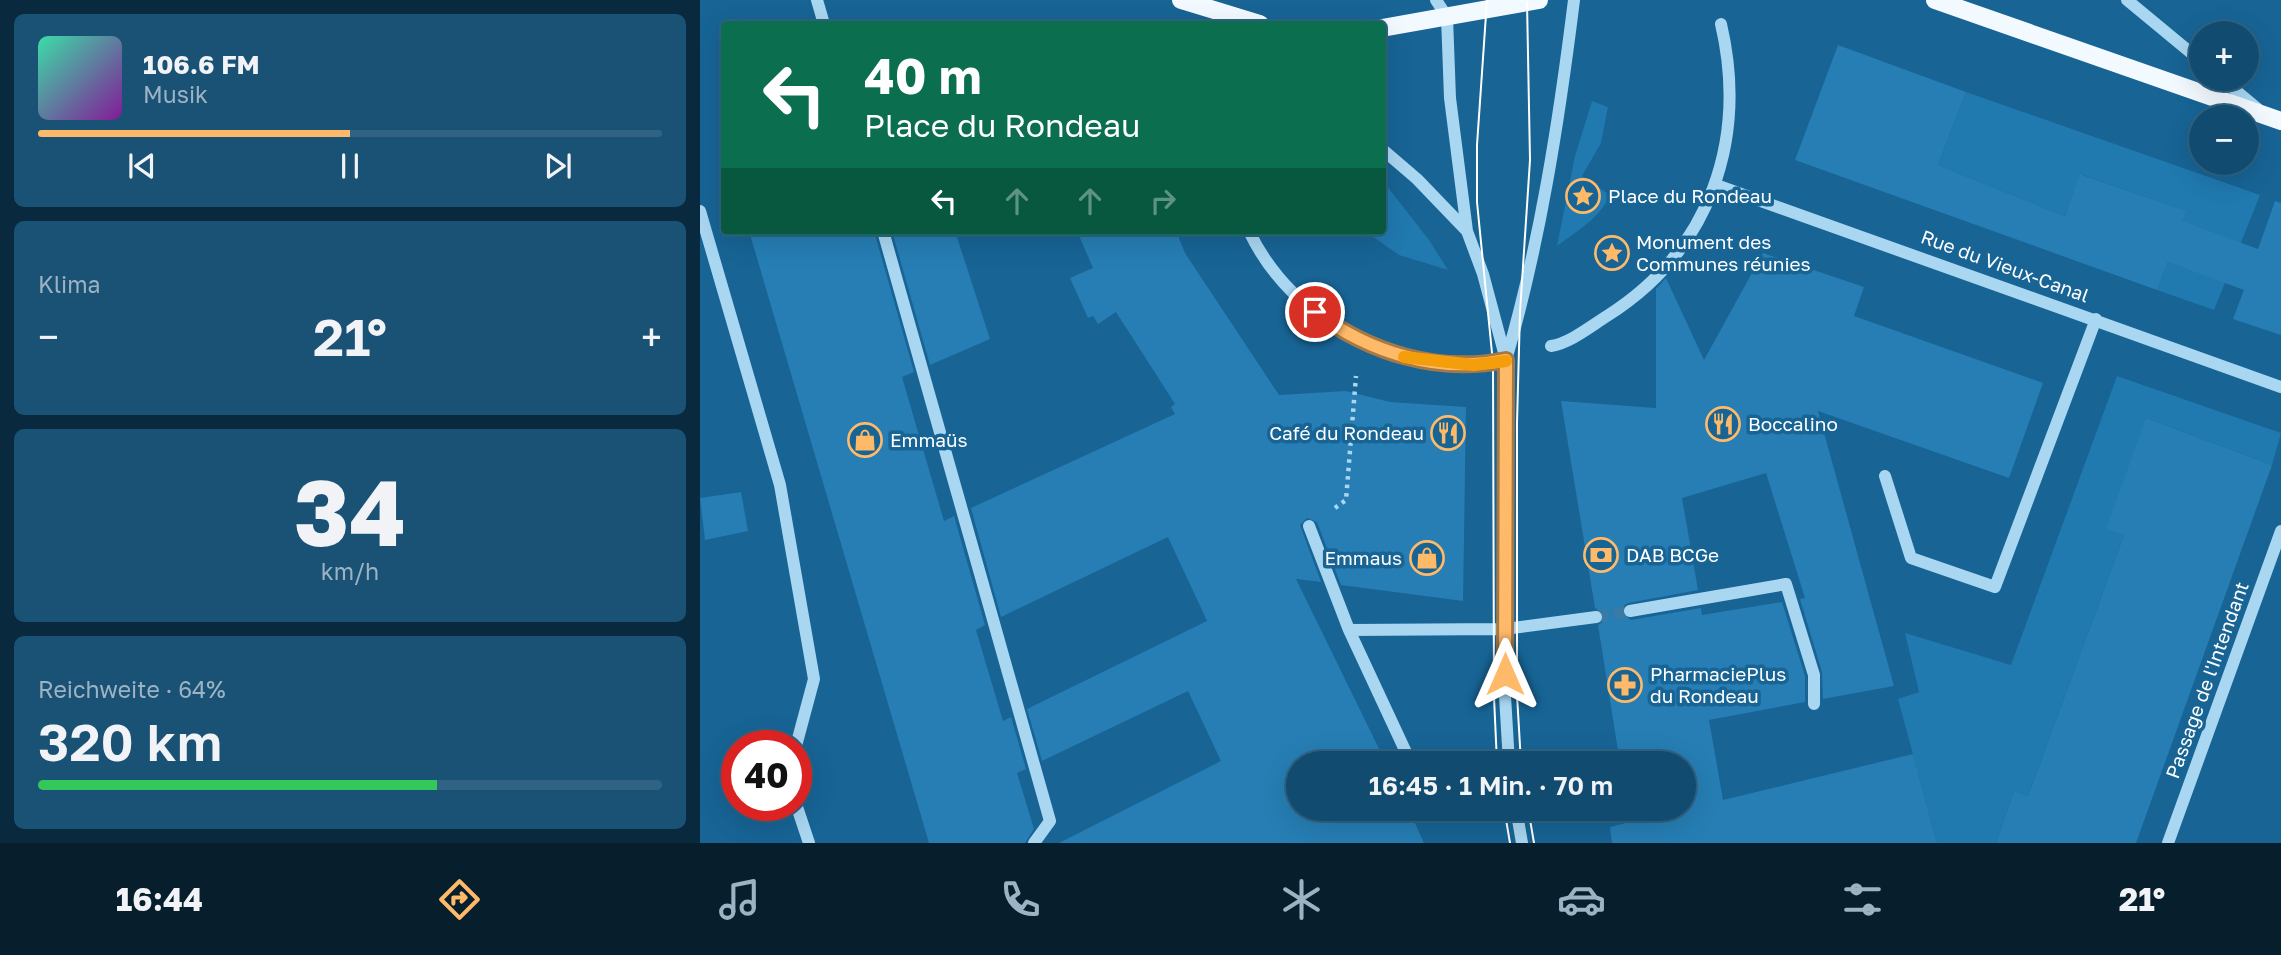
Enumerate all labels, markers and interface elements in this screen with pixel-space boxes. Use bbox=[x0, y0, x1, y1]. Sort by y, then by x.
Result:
map controls bbox=[2189, 21, 2259, 175]
button: + bbox=[2189, 21, 2259, 91]
text: 40 m bbox=[864, 46, 982, 105]
text: 106.6 FM bbox=[143, 49, 260, 80]
icon: left bbox=[749, 49, 840, 140]
text: Musik bbox=[143, 80, 208, 108]
button: − bbox=[2189, 105, 2259, 175]
text: Place du Rondeau bbox=[864, 106, 1140, 144]
icon: previous bbox=[123, 147, 161, 185]
icon: pause bbox=[331, 147, 369, 185]
icon: next bbox=[539, 147, 577, 185]
place icon: Place du Rondeau bbox=[1564, 177, 1602, 215]
icon: left bbox=[925, 182, 963, 220]
icon: ahead bbox=[998, 182, 1036, 220]
icon: ahead bbox=[1071, 182, 1109, 220]
icon: right bbox=[1144, 182, 1182, 220]
place label: Place du Rondeau bbox=[1608, 184, 1772, 207]
street label: Rue du Vieux-Canal bbox=[1918, 224, 2092, 307]
place label: Monument des Communes réunies bbox=[1636, 230, 1811, 275]
place icon: Monument des Communes réunies bbox=[1593, 234, 1631, 272]
text: Klima bbox=[38, 270, 101, 298]
pin bbox=[1285, 282, 1345, 342]
icon: arrive bbox=[1296, 293, 1334, 331]
text: 21° bbox=[313, 305, 387, 367]
text: − bbox=[38, 314, 59, 359]
text: + bbox=[641, 314, 662, 359]
restaurant icon: Boccalino bbox=[1704, 405, 1742, 443]
place label: Boccalino bbox=[1748, 412, 1838, 435]
restaurant icon: Café du Rondeau bbox=[1429, 414, 1467, 452]
shop icon: Emmaüs bbox=[846, 421, 884, 459]
place label: Café du Rondeau bbox=[1269, 421, 1424, 444]
place label: Emmaüs bbox=[890, 428, 968, 451]
text: 34 bbox=[294, 457, 406, 566]
bank icon: DAB BCGe bbox=[1582, 536, 1620, 574]
shop icon: Emmaus bbox=[1408, 539, 1446, 577]
place label: DAB BCGe bbox=[1626, 543, 1719, 566]
place label: Emmaus bbox=[1324, 546, 1402, 569]
text: km/h bbox=[321, 557, 379, 585]
street label: Passage de l'Intendant bbox=[2160, 578, 2253, 781]
position arrow bbox=[1468, 637, 1542, 711]
place label: PharmaciePlus du Rondeau bbox=[1650, 662, 1786, 707]
pharmacy icon: PharmaciePlus du Rondeau bbox=[1606, 666, 1644, 704]
text: Reichweite · 64% bbox=[38, 675, 225, 703]
text: 320 km bbox=[38, 710, 222, 772]
speed limit sign: 40 bbox=[721, 730, 812, 821]
text: 16:45 · 1 Min. · 70 m bbox=[1369, 770, 1613, 801]
icon: directions bbox=[435, 875, 484, 924]
icon: music bbox=[715, 875, 764, 924]
icon: phone bbox=[996, 875, 1045, 924]
icon: climate bbox=[1277, 875, 1326, 924]
icon: car bbox=[1557, 875, 1606, 924]
icon: filters bbox=[1838, 875, 1887, 924]
text: 16:44 bbox=[116, 880, 203, 918]
text: 21° bbox=[2119, 880, 2165, 918]

